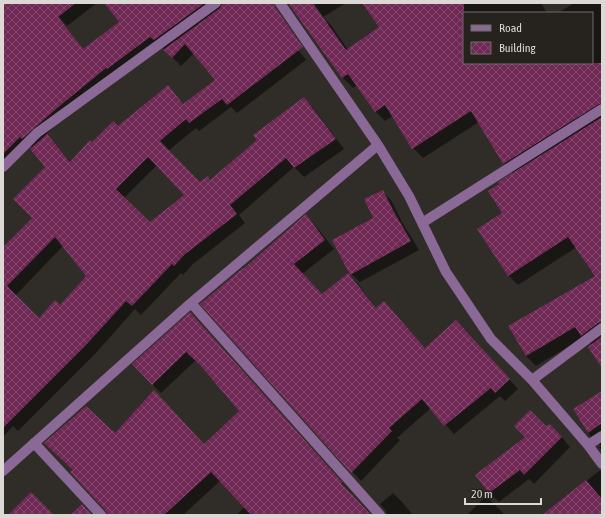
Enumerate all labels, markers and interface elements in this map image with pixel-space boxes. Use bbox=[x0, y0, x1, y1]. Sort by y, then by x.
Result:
legend bbox=[463, 12, 593, 64]
text: Road bbox=[499, 21, 522, 35]
text: Building bbox=[499, 41, 537, 55]
scale bar bbox=[465, 480, 541, 506]
text: 20 m bbox=[471, 487, 493, 501]

